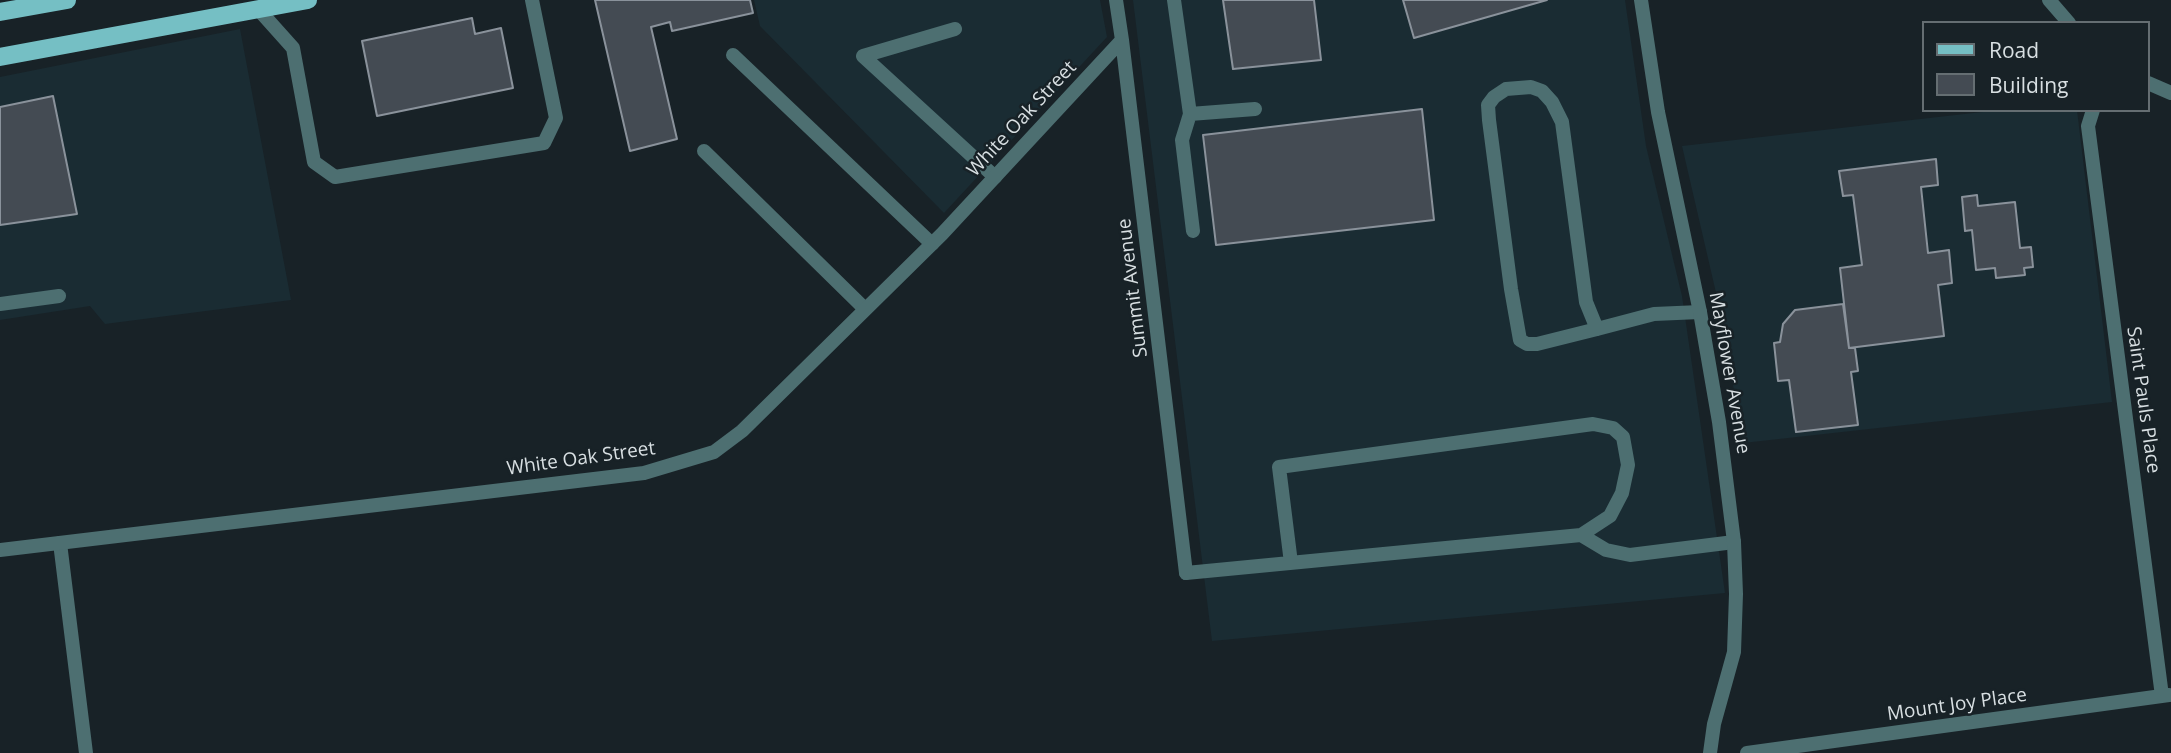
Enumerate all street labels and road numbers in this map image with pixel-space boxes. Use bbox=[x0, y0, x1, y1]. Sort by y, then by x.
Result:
street label: White Oak Street bbox=[963, 56, 1081, 182]
street label: Summit Avenue bbox=[1113, 217, 1153, 359]
street label: Mayflower Avenue bbox=[1704, 290, 1754, 456]
street label: Saint Pauls Place bbox=[2121, 325, 2165, 475]
street label: White Oak Street bbox=[505, 437, 657, 481]
street label: Mount Joy Place bbox=[1886, 684, 2028, 726]

